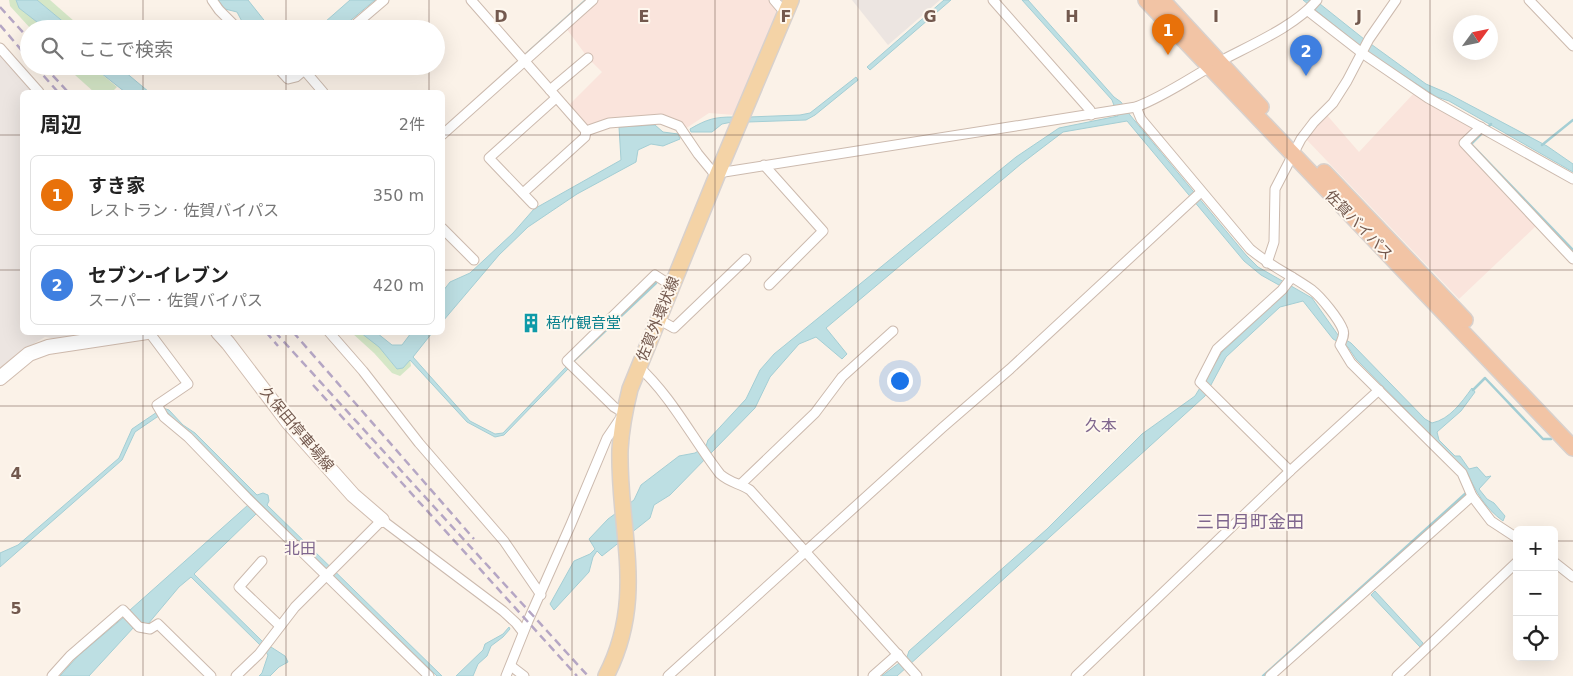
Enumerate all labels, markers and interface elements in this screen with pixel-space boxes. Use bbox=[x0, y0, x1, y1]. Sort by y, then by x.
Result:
text: D bbox=[494, 7, 508, 26]
text: E bbox=[639, 7, 649, 26]
text: F bbox=[781, 7, 791, 26]
text: G bbox=[923, 7, 937, 26]
text: H bbox=[1065, 7, 1079, 26]
text: I bbox=[1213, 7, 1219, 26]
text: J bbox=[1355, 7, 1362, 26]
pin: 1 bbox=[1152, 14, 1184, 55]
north arrow bbox=[1453, 15, 1498, 60]
search box bbox=[20, 20, 445, 75]
icon: search bbox=[38, 34, 66, 62]
pin: 2 bbox=[1290, 35, 1322, 76]
text: ここで検索 bbox=[78, 38, 173, 60]
text: 周辺 bbox=[40, 113, 82, 137]
text: 2件 bbox=[399, 115, 425, 134]
text: すき家 bbox=[88, 174, 145, 196]
text: 1 bbox=[51, 186, 63, 205]
text: 350 m bbox=[373, 186, 424, 205]
street label: 佐賀バイパス bbox=[1321, 186, 1397, 264]
text: レストラン · 佐賀バイパス bbox=[88, 201, 279, 220]
text: セブン-イレブン bbox=[88, 264, 229, 286]
street label: 佐賀外環状線 bbox=[633, 274, 683, 364]
text: 2 bbox=[51, 276, 63, 295]
text: 420 m bbox=[373, 276, 424, 295]
text: スーパー · 佐賀バイパス bbox=[88, 291, 263, 310]
building icon: 梧竹観音堂 bbox=[520, 312, 542, 334]
place label: 梧竹観音堂 bbox=[546, 314, 621, 332]
your location bbox=[887, 368, 913, 394]
street label: 久保田停車場線 bbox=[256, 383, 338, 475]
district label: 久本 bbox=[1085, 416, 1117, 435]
text: 4 bbox=[10, 464, 22, 483]
district label: 三日月町金田 bbox=[1196, 511, 1304, 532]
map controls bbox=[1513, 526, 1558, 661]
button: + bbox=[1513, 526, 1558, 571]
district label: 北田 bbox=[284, 539, 316, 558]
button: − bbox=[1513, 571, 1558, 616]
text: 5 bbox=[10, 599, 22, 618]
button: locate bbox=[1513, 616, 1558, 661]

